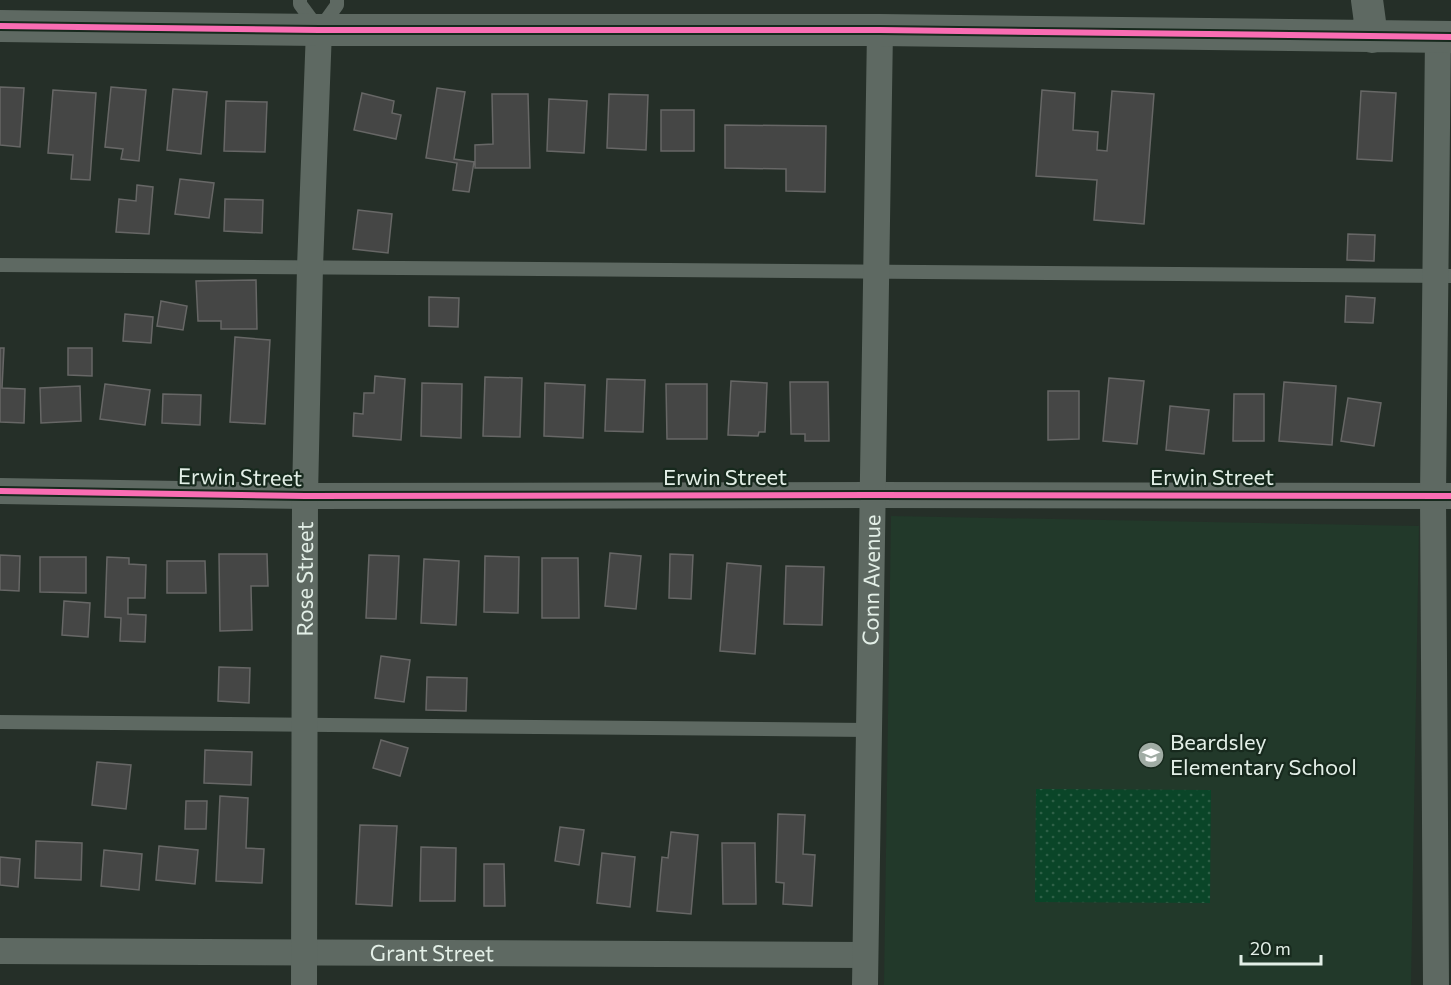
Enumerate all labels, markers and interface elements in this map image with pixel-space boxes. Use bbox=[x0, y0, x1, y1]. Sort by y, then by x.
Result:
street label: Erwin Street bbox=[178, 462, 302, 491]
street label: Erwin Street bbox=[663, 463, 787, 490]
street label: Erwin Street bbox=[1150, 463, 1274, 490]
street label: Conn Avenue bbox=[856, 514, 885, 646]
street label: Rose Street bbox=[291, 521, 318, 637]
place label: Beardsley Elementary School bbox=[1170, 728, 1357, 780]
school or university icon: Beardsley Elementary School bbox=[1136, 740, 1166, 770]
scale bar bbox=[1241, 928, 1320, 966]
text: 20 m bbox=[1250, 937, 1291, 959]
street label: Grant Street bbox=[370, 939, 494, 966]

